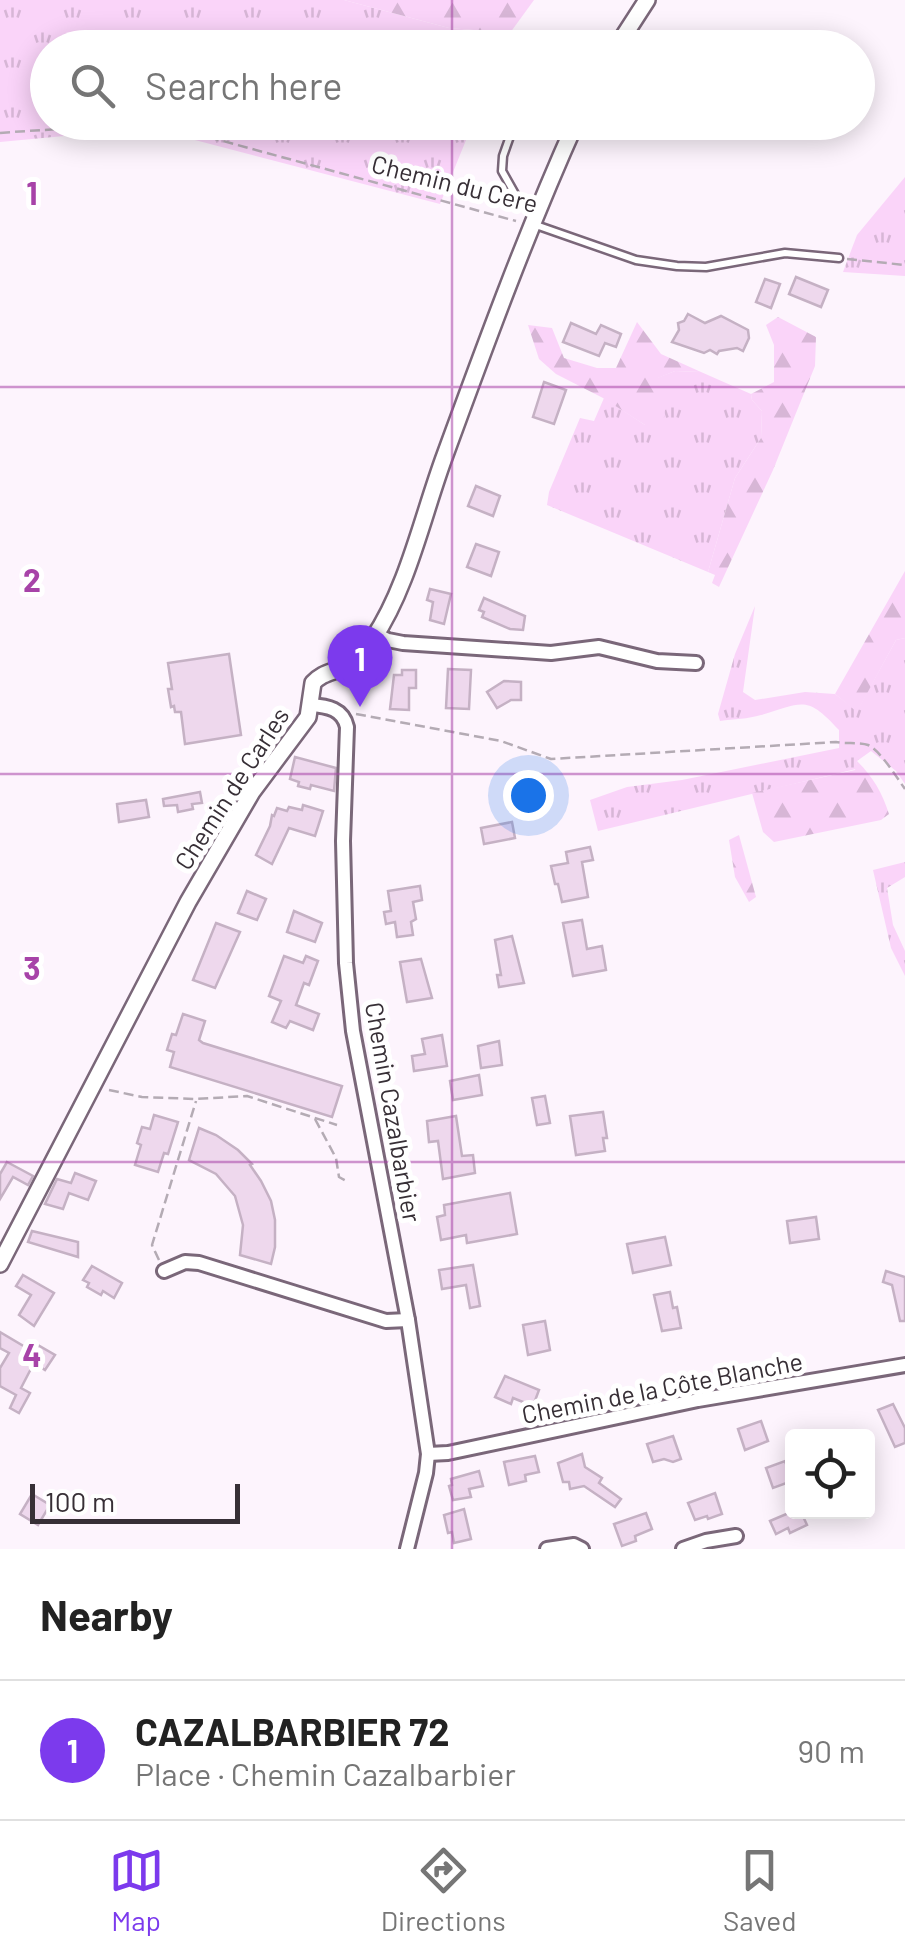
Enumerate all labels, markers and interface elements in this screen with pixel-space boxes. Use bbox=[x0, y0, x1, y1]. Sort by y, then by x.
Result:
search box bbox=[30, 30, 875, 140]
icon: search bbox=[65, 58, 120, 113]
text: Search here bbox=[145, 62, 343, 108]
street label: Chemin du Cere bbox=[369, 148, 541, 218]
text: 1 bbox=[26, 173, 38, 211]
text: 2 bbox=[23, 560, 41, 598]
pin: 1 bbox=[328, 624, 392, 707]
street label: Chemin de Carles bbox=[167, 701, 295, 875]
your location bbox=[503, 770, 554, 821]
text: 3 bbox=[23, 948, 41, 986]
street label: Chemin Cazalbarbier bbox=[360, 1000, 428, 1224]
text: 4 bbox=[22, 1335, 42, 1373]
street label: Chemin de la Côte Blanche bbox=[519, 1345, 805, 1429]
map controls bbox=[785, 1429, 875, 1519]
button: locate bbox=[785, 1429, 875, 1519]
scale bar bbox=[30, 1479, 240, 1524]
text: 100 m bbox=[45, 1484, 115, 1518]
text: Nearby bbox=[40, 1589, 173, 1639]
text: CAZALBARBIER 72 bbox=[135, 1708, 449, 1754]
text: 1 bbox=[67, 1731, 78, 1769]
text: 90 m bbox=[797, 1731, 865, 1769]
text: Place · Chemin Cazalbarbier bbox=[135, 1754, 516, 1792]
tab: Map bbox=[109, 1843, 164, 1937]
tab: Directions bbox=[381, 1843, 506, 1937]
tab: Saved bbox=[723, 1843, 796, 1937]

